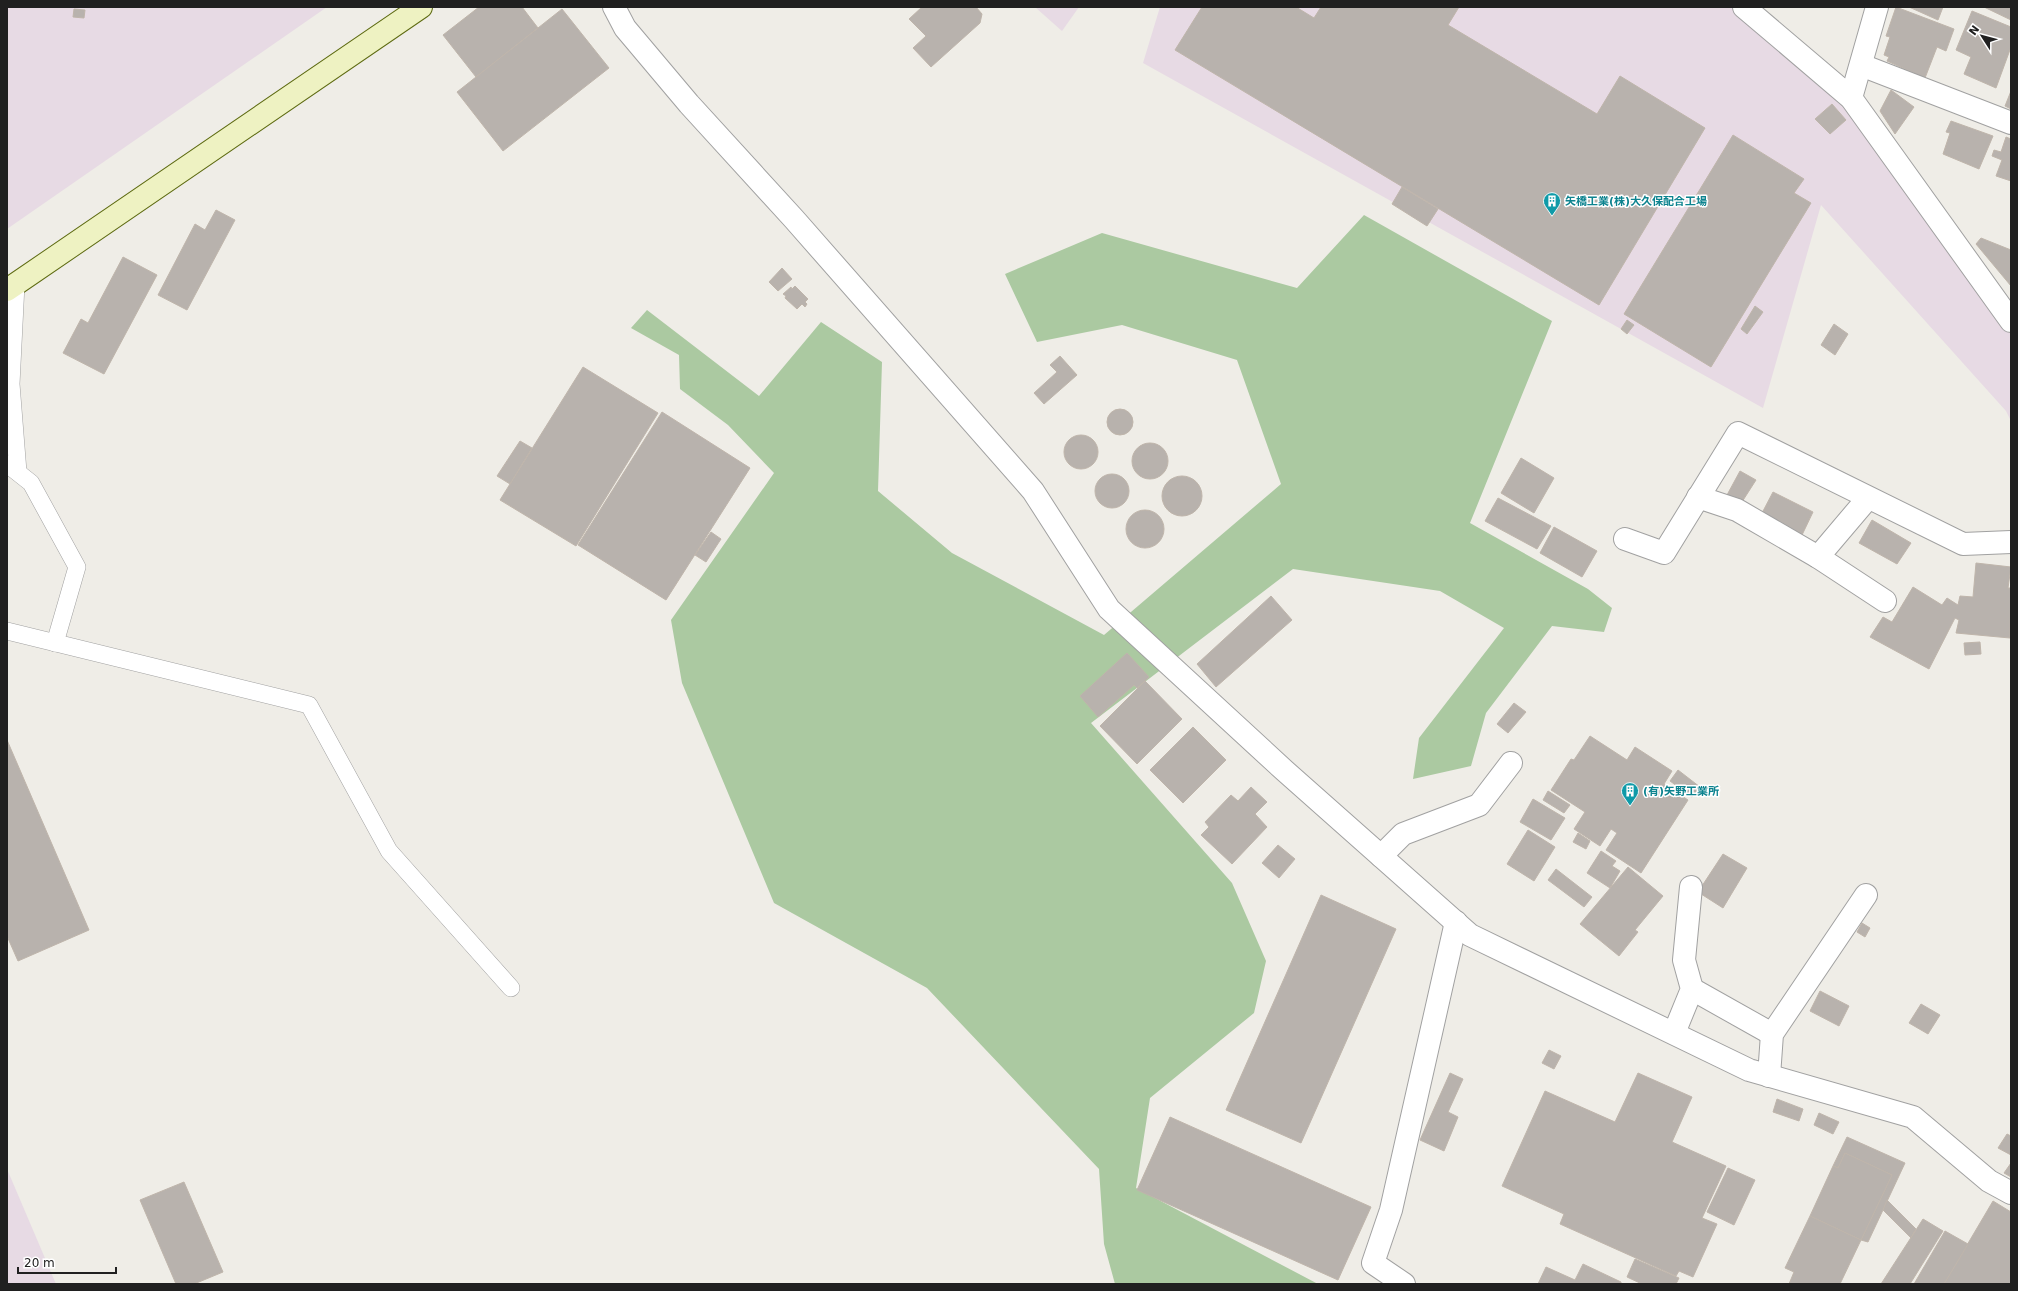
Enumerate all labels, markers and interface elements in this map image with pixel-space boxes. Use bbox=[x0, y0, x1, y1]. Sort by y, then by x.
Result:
north arrow bbox=[1962, 16, 2002, 56]
text: N bbox=[1966, 23, 1982, 38]
building icon: 矢橋工業(株)大久保配合工場 bbox=[1542, 191, 1562, 216]
place label: 矢橋工業(株)大久保配合工場 bbox=[1565, 195, 1707, 208]
building icon: (有)矢野工業所 bbox=[1620, 781, 1640, 806]
place label: (有)矢野工業所 bbox=[1643, 785, 1719, 798]
scale bar bbox=[18, 1249, 116, 1275]
text: 20 m bbox=[24, 1256, 55, 1270]

